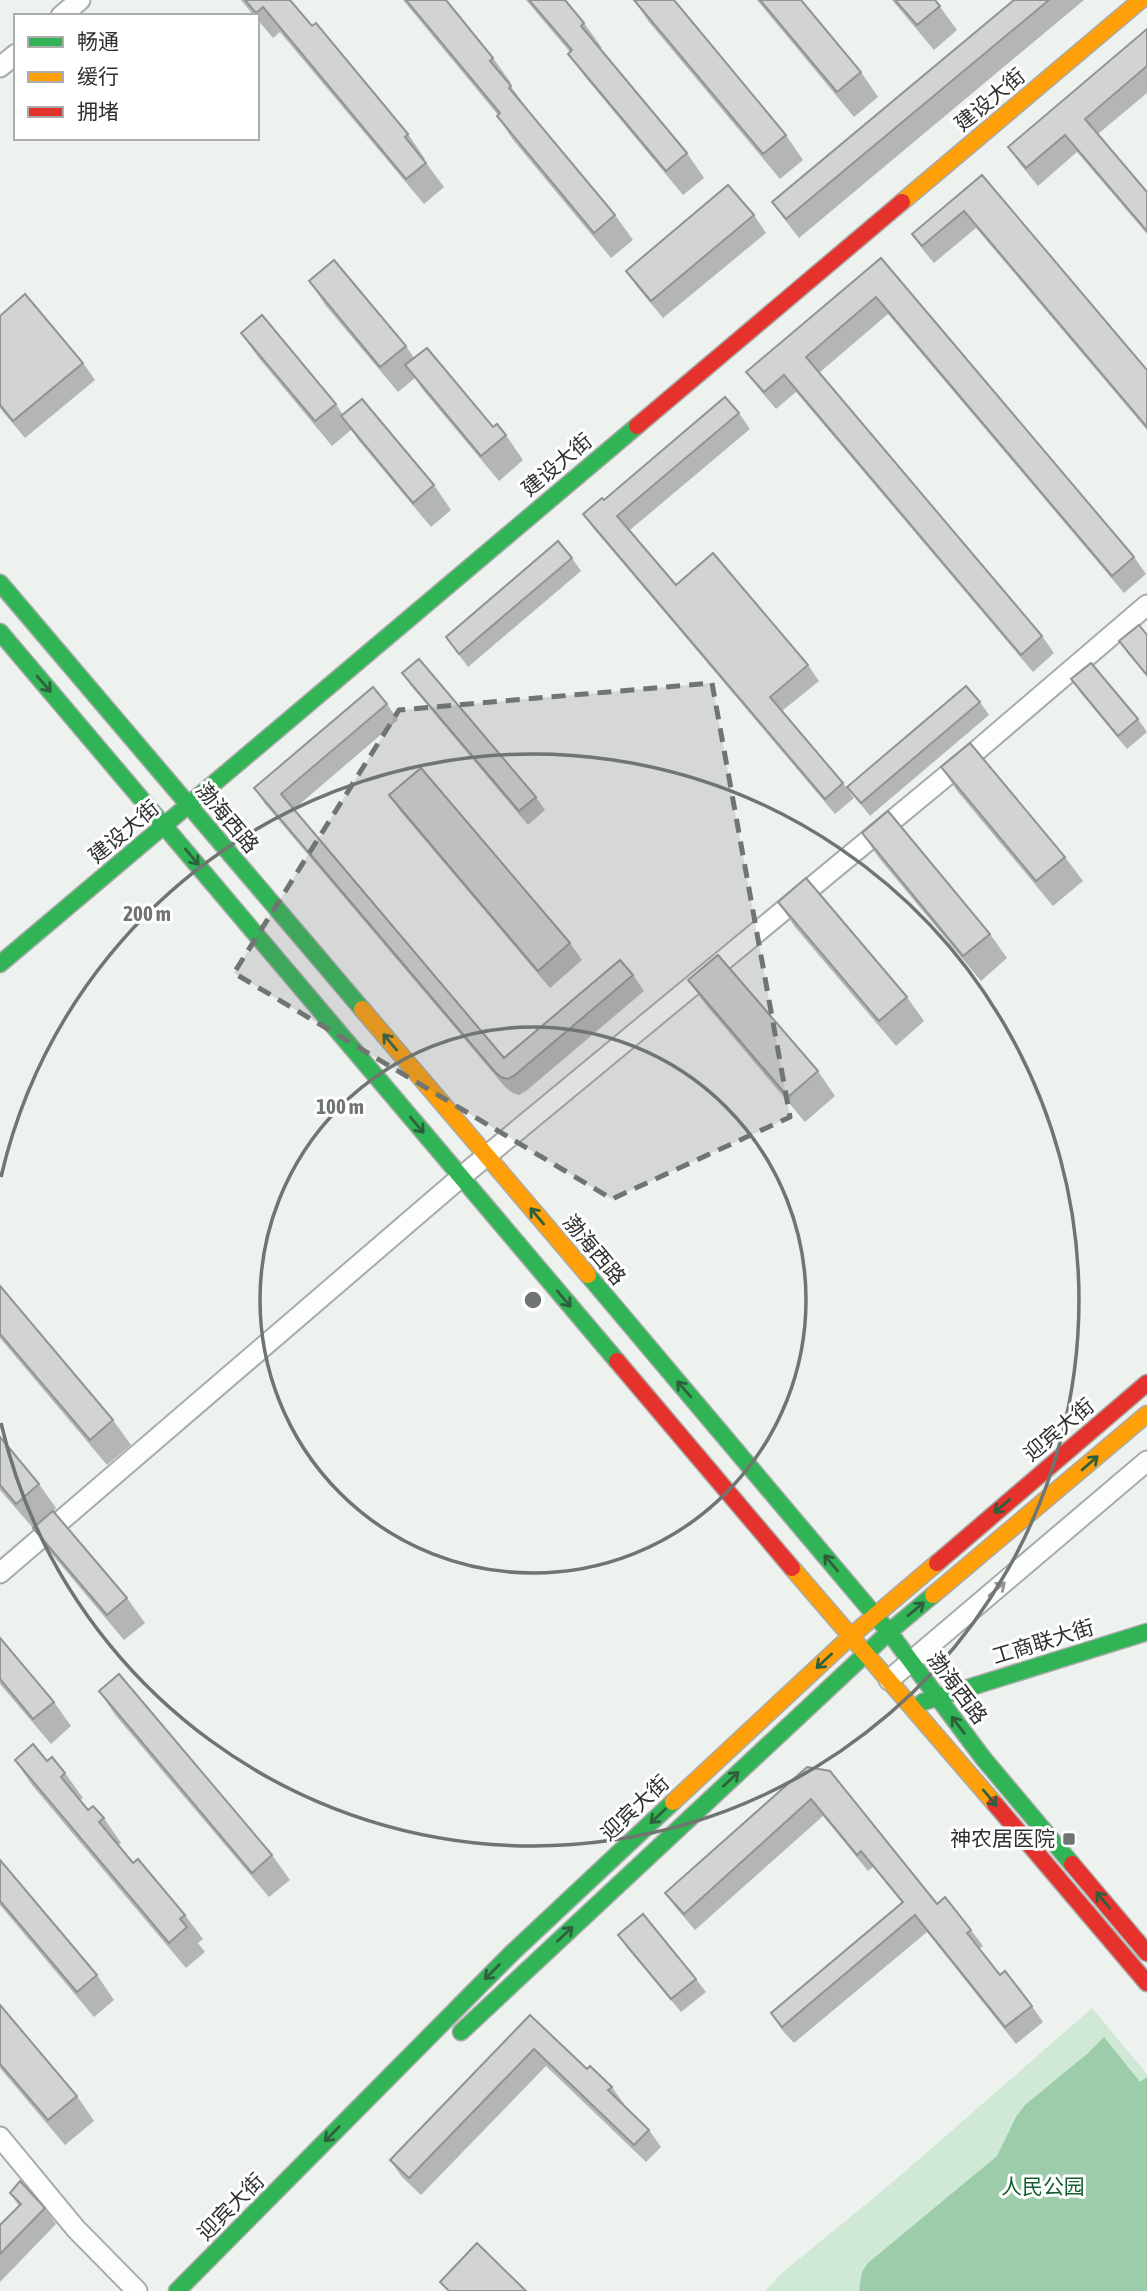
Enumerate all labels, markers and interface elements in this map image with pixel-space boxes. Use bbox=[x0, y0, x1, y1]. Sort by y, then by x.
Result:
legend bbox=[14, 14, 259, 140]
text: 畅通 bbox=[77, 29, 119, 53]
street label: 建设大街 bbox=[949, 63, 1029, 135]
text: 缓行 bbox=[77, 64, 119, 88]
text: 拥堵 bbox=[77, 99, 119, 123]
street label: 建设大街 bbox=[516, 428, 596, 500]
one-way arrow bbox=[36, 675, 52, 693]
street label: 渤海西路 bbox=[192, 777, 264, 857]
street label: 建设大街 bbox=[83, 795, 163, 867]
one-way arrow bbox=[184, 848, 200, 866]
text: 200 m bbox=[123, 901, 171, 925]
one-way arrow bbox=[382, 1033, 398, 1051]
text: 100 m bbox=[316, 1094, 364, 1118]
one-way arrow bbox=[409, 1116, 425, 1134]
one-way arrow bbox=[529, 1207, 545, 1225]
street label: 渤海西路 bbox=[559, 1209, 631, 1289]
centre of rings bbox=[521, 1288, 545, 1312]
one-way arrow bbox=[556, 1289, 572, 1307]
one-way arrow bbox=[676, 1380, 692, 1398]
street label: 迎宾大街 bbox=[1018, 1393, 1098, 1465]
one-way arrow bbox=[1081, 1455, 1099, 1471]
one-way arrow bbox=[993, 1498, 1011, 1514]
one-way arrow bbox=[824, 1554, 839, 1572]
one-way arrow bbox=[988, 1581, 1006, 1597]
one-way arrow bbox=[907, 1602, 925, 1617]
street label: 工商联大街 bbox=[989, 1614, 1096, 1668]
street label: 渤海西路 bbox=[923, 1647, 993, 1728]
one-way arrow bbox=[816, 1652, 833, 1669]
one-way arrow bbox=[951, 1716, 966, 1735]
street label: 迎宾大街 bbox=[595, 1770, 673, 1845]
one-way arrow bbox=[722, 1770, 739, 1787]
one-way arrow bbox=[982, 1789, 998, 1807]
one-way arrow bbox=[649, 1808, 667, 1824]
place label: 神农居医院 bbox=[950, 1826, 1055, 1850]
marker: 神农居医院 bbox=[1061, 1831, 1077, 1847]
one-way arrow bbox=[1095, 1892, 1111, 1910]
one-way arrow bbox=[556, 1926, 574, 1942]
one-way arrow bbox=[484, 1964, 501, 1981]
one-way arrow bbox=[324, 2125, 341, 2142]
street label: 迎宾大街 bbox=[192, 2168, 268, 2244]
park label: 人民公园 bbox=[1001, 2174, 1085, 2198]

